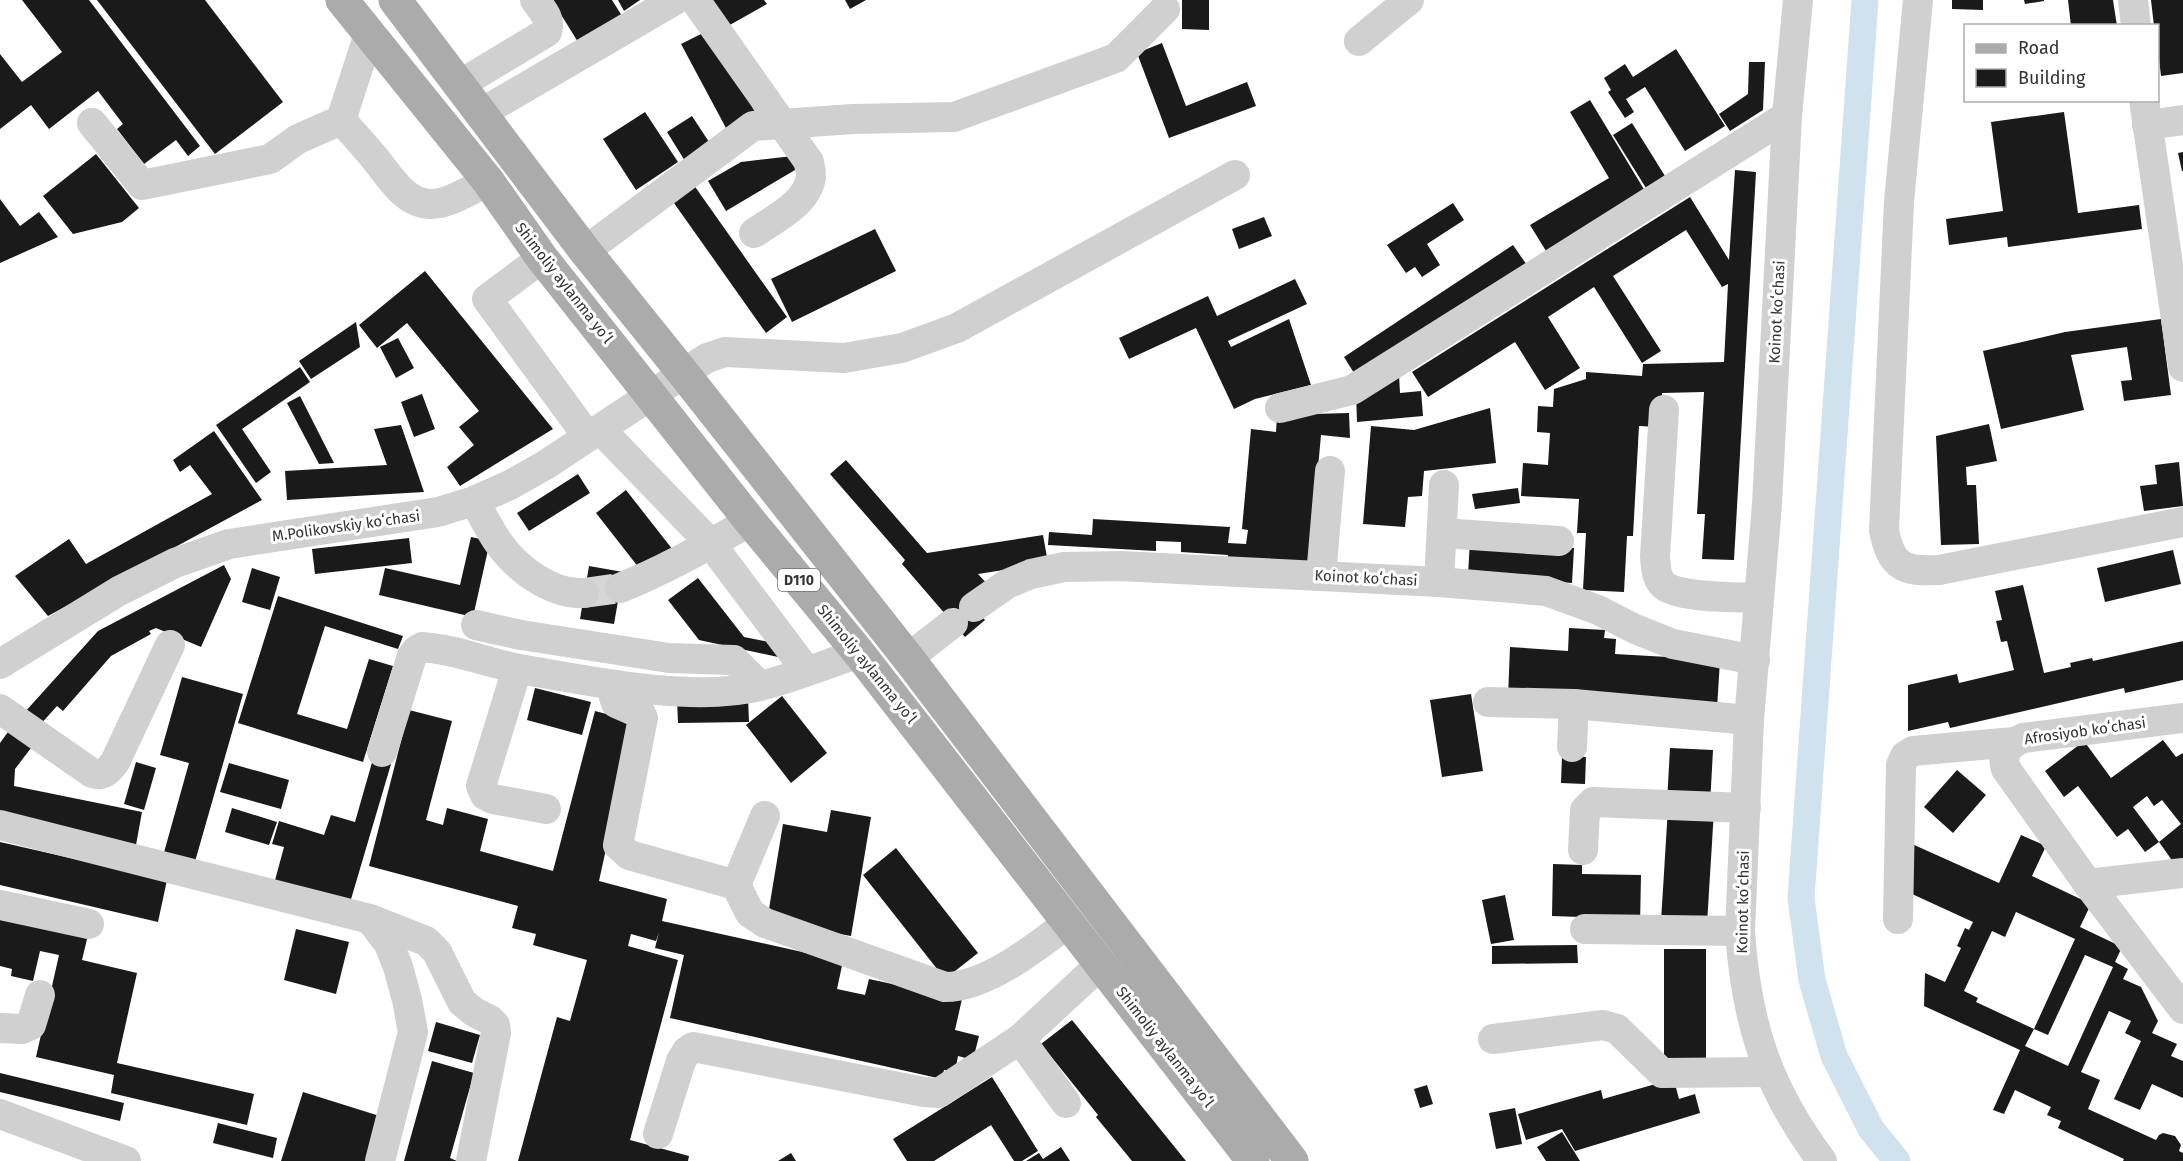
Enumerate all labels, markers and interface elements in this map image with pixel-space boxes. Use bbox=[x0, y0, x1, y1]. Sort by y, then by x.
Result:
legend bbox=[1964, 24, 2159, 102]
text: Road bbox=[2018, 37, 2060, 59]
text: Building bbox=[2018, 67, 2086, 89]
street label: Shimoliy aylanma yoʻl bbox=[511, 219, 617, 347]
street label: Koinot koʻchasi bbox=[1765, 260, 1789, 364]
street label: M.Polikovskiy koʻchasi bbox=[271, 507, 421, 545]
street label: Koinot koʻchasi bbox=[1314, 566, 1418, 590]
road number: D110 bbox=[778, 569, 820, 591]
street label: Shimoliy aylanma yoʻl bbox=[813, 601, 921, 728]
street label: Afrosiyob koʻchasi bbox=[2023, 714, 2147, 748]
street label: Koinot koʻchasi bbox=[1733, 850, 1753, 954]
street label: Shimoliy aylanma yoʻl bbox=[1112, 983, 1218, 1111]

